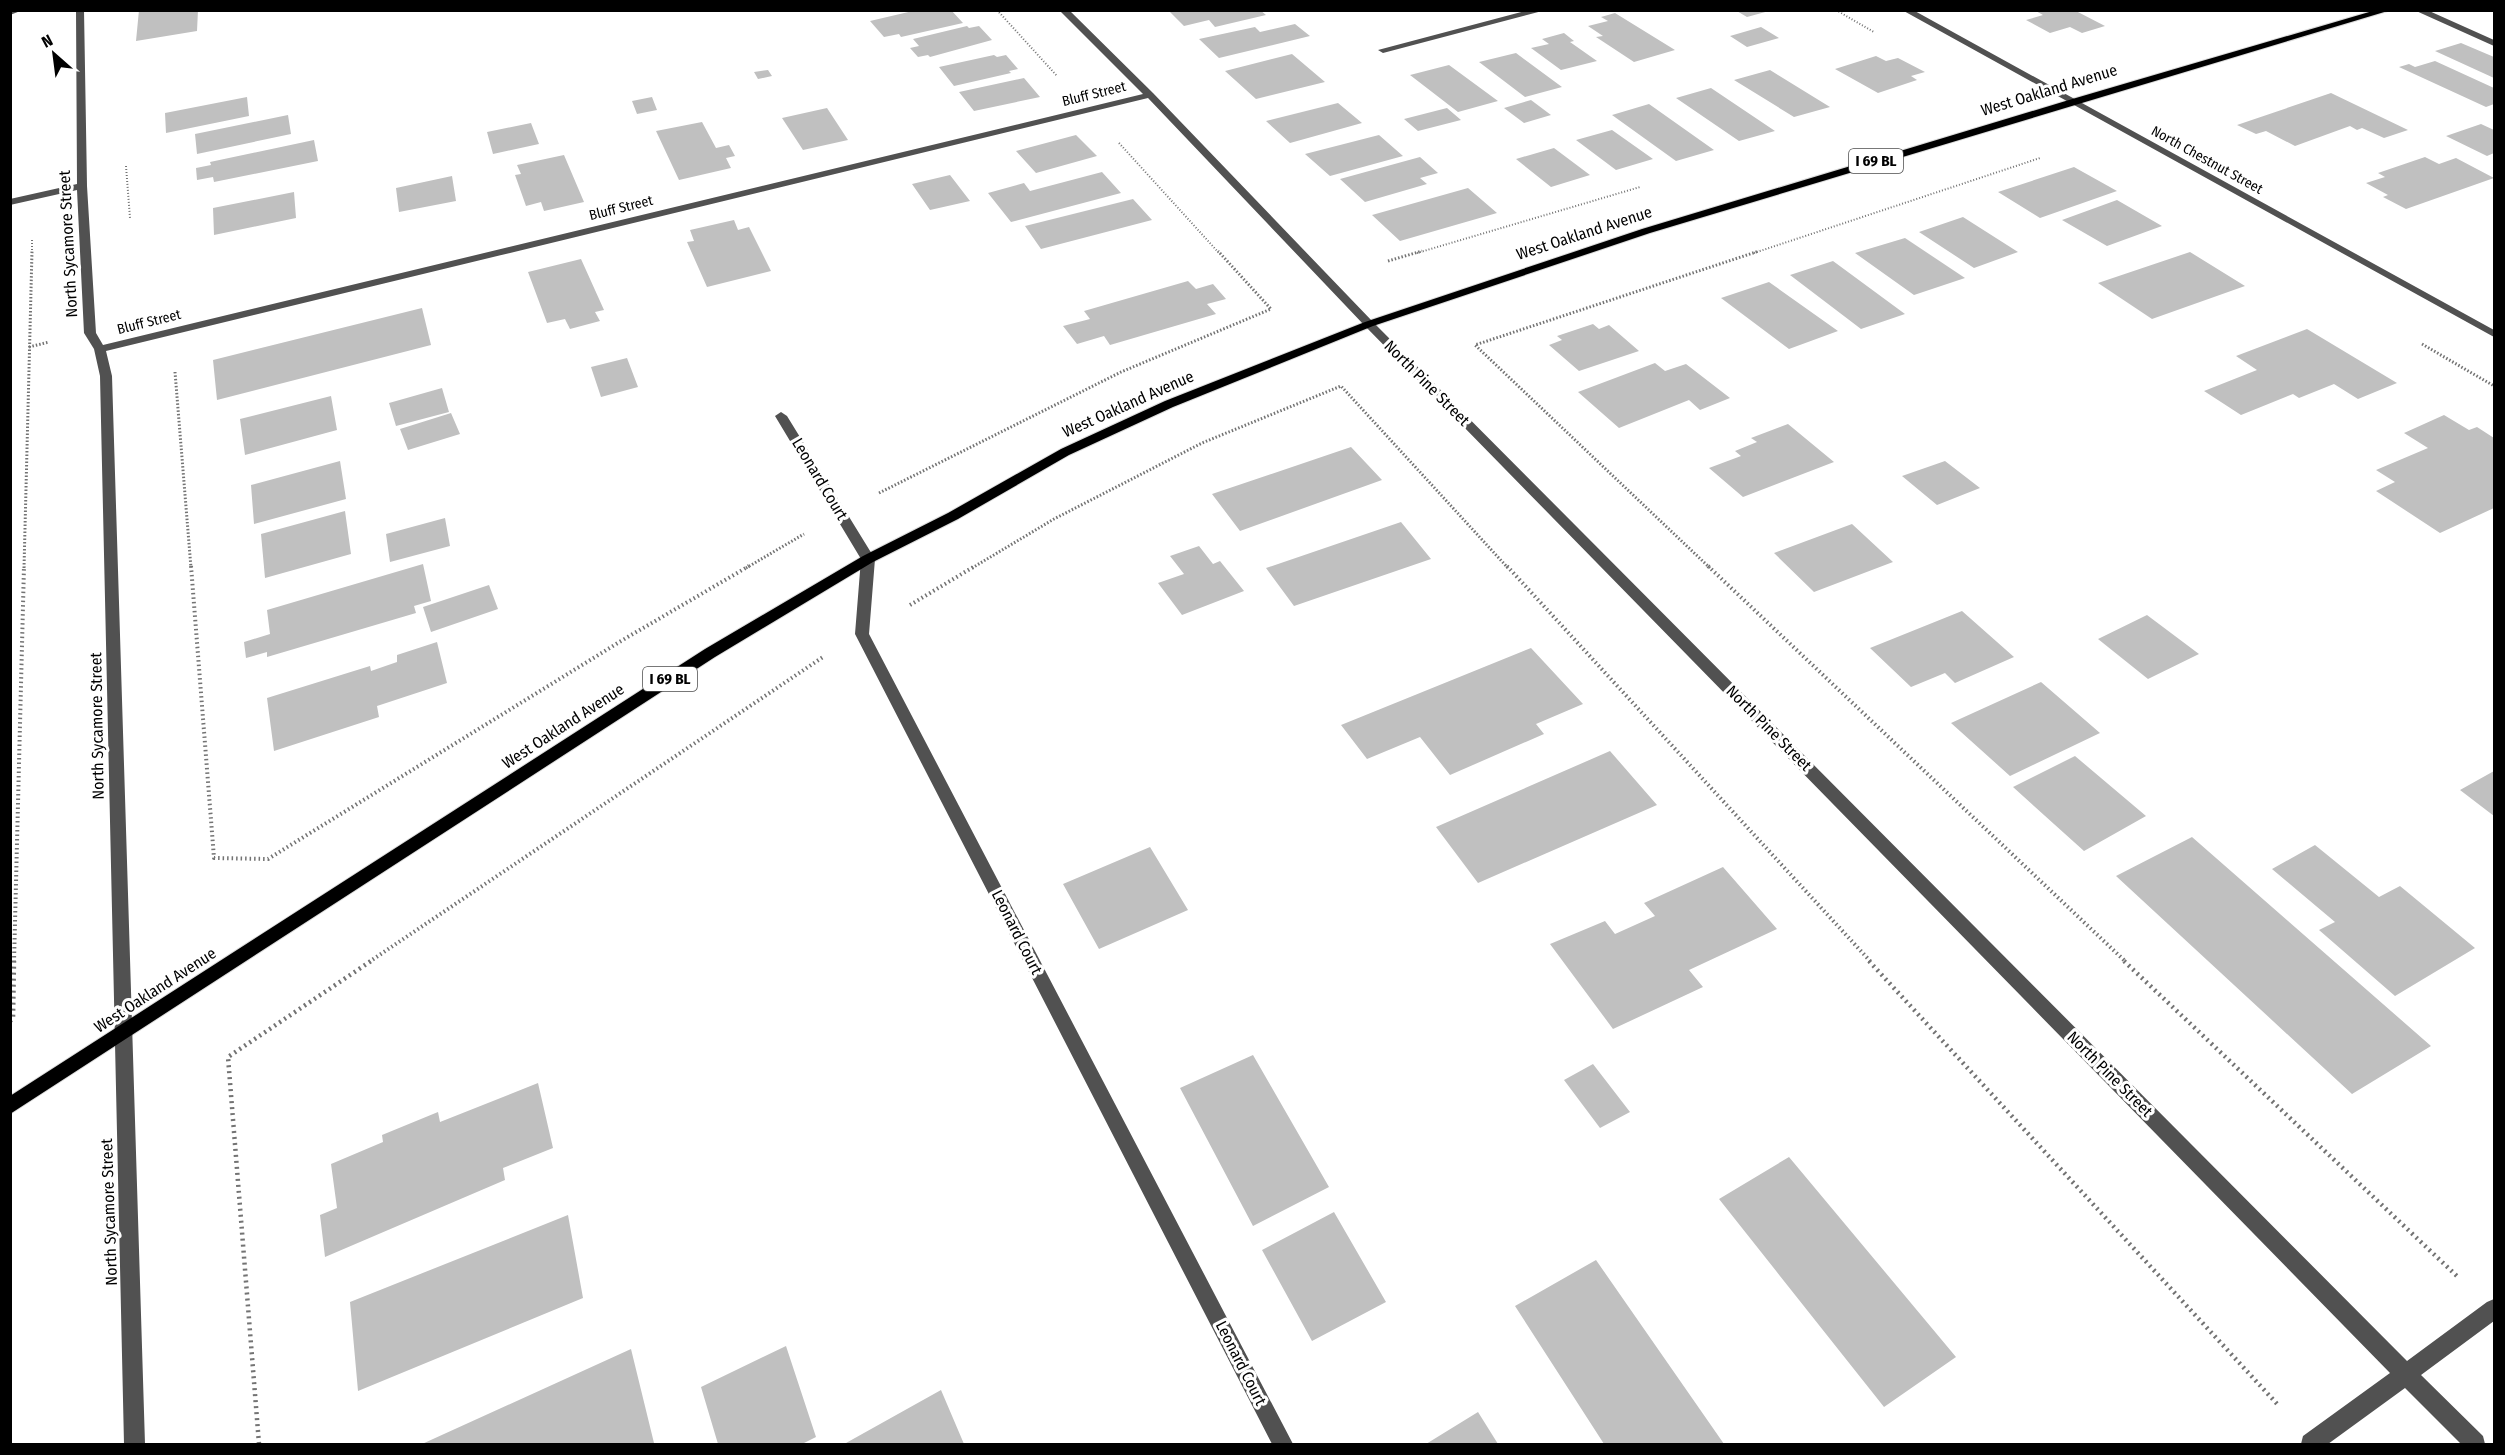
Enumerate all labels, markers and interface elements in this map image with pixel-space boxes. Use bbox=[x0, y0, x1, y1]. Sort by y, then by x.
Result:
north arrow bbox=[24, 24, 84, 84]
text: N bbox=[38, 31, 56, 52]
street label: West Oakland Avenue bbox=[1979, 60, 2120, 120]
street label: Bluff Street bbox=[1060, 78, 1128, 110]
street label: North Chestnut Street bbox=[2148, 122, 2266, 198]
road number: I 69 BL bbox=[1849, 149, 1903, 173]
street label: North Sycamore Street bbox=[55, 169, 81, 318]
street label: Bluff Street bbox=[587, 192, 655, 224]
street label: West Oakland Avenue bbox=[1514, 202, 1654, 264]
street label: Bluff Street bbox=[115, 306, 183, 338]
street label: North Pine Street bbox=[1380, 336, 1474, 430]
street label: West Oakland Avenue bbox=[1059, 366, 1197, 441]
street label: Leonard Court bbox=[788, 435, 852, 524]
street label: North Sycamore Street bbox=[86, 651, 108, 800]
road number: I 69 BL bbox=[643, 667, 697, 691]
street label: West Oakland Avenue bbox=[498, 679, 628, 773]
street label: North Pine Street bbox=[1722, 681, 1816, 775]
street label: Leonard Court bbox=[988, 887, 1047, 978]
street label: West Oakland Avenue bbox=[90, 943, 220, 1037]
street label: North Pine Street bbox=[2063, 1027, 2157, 1121]
street label: North Sycamore Street bbox=[97, 1137, 121, 1286]
street label: Leonard Court bbox=[1212, 1318, 1271, 1409]

